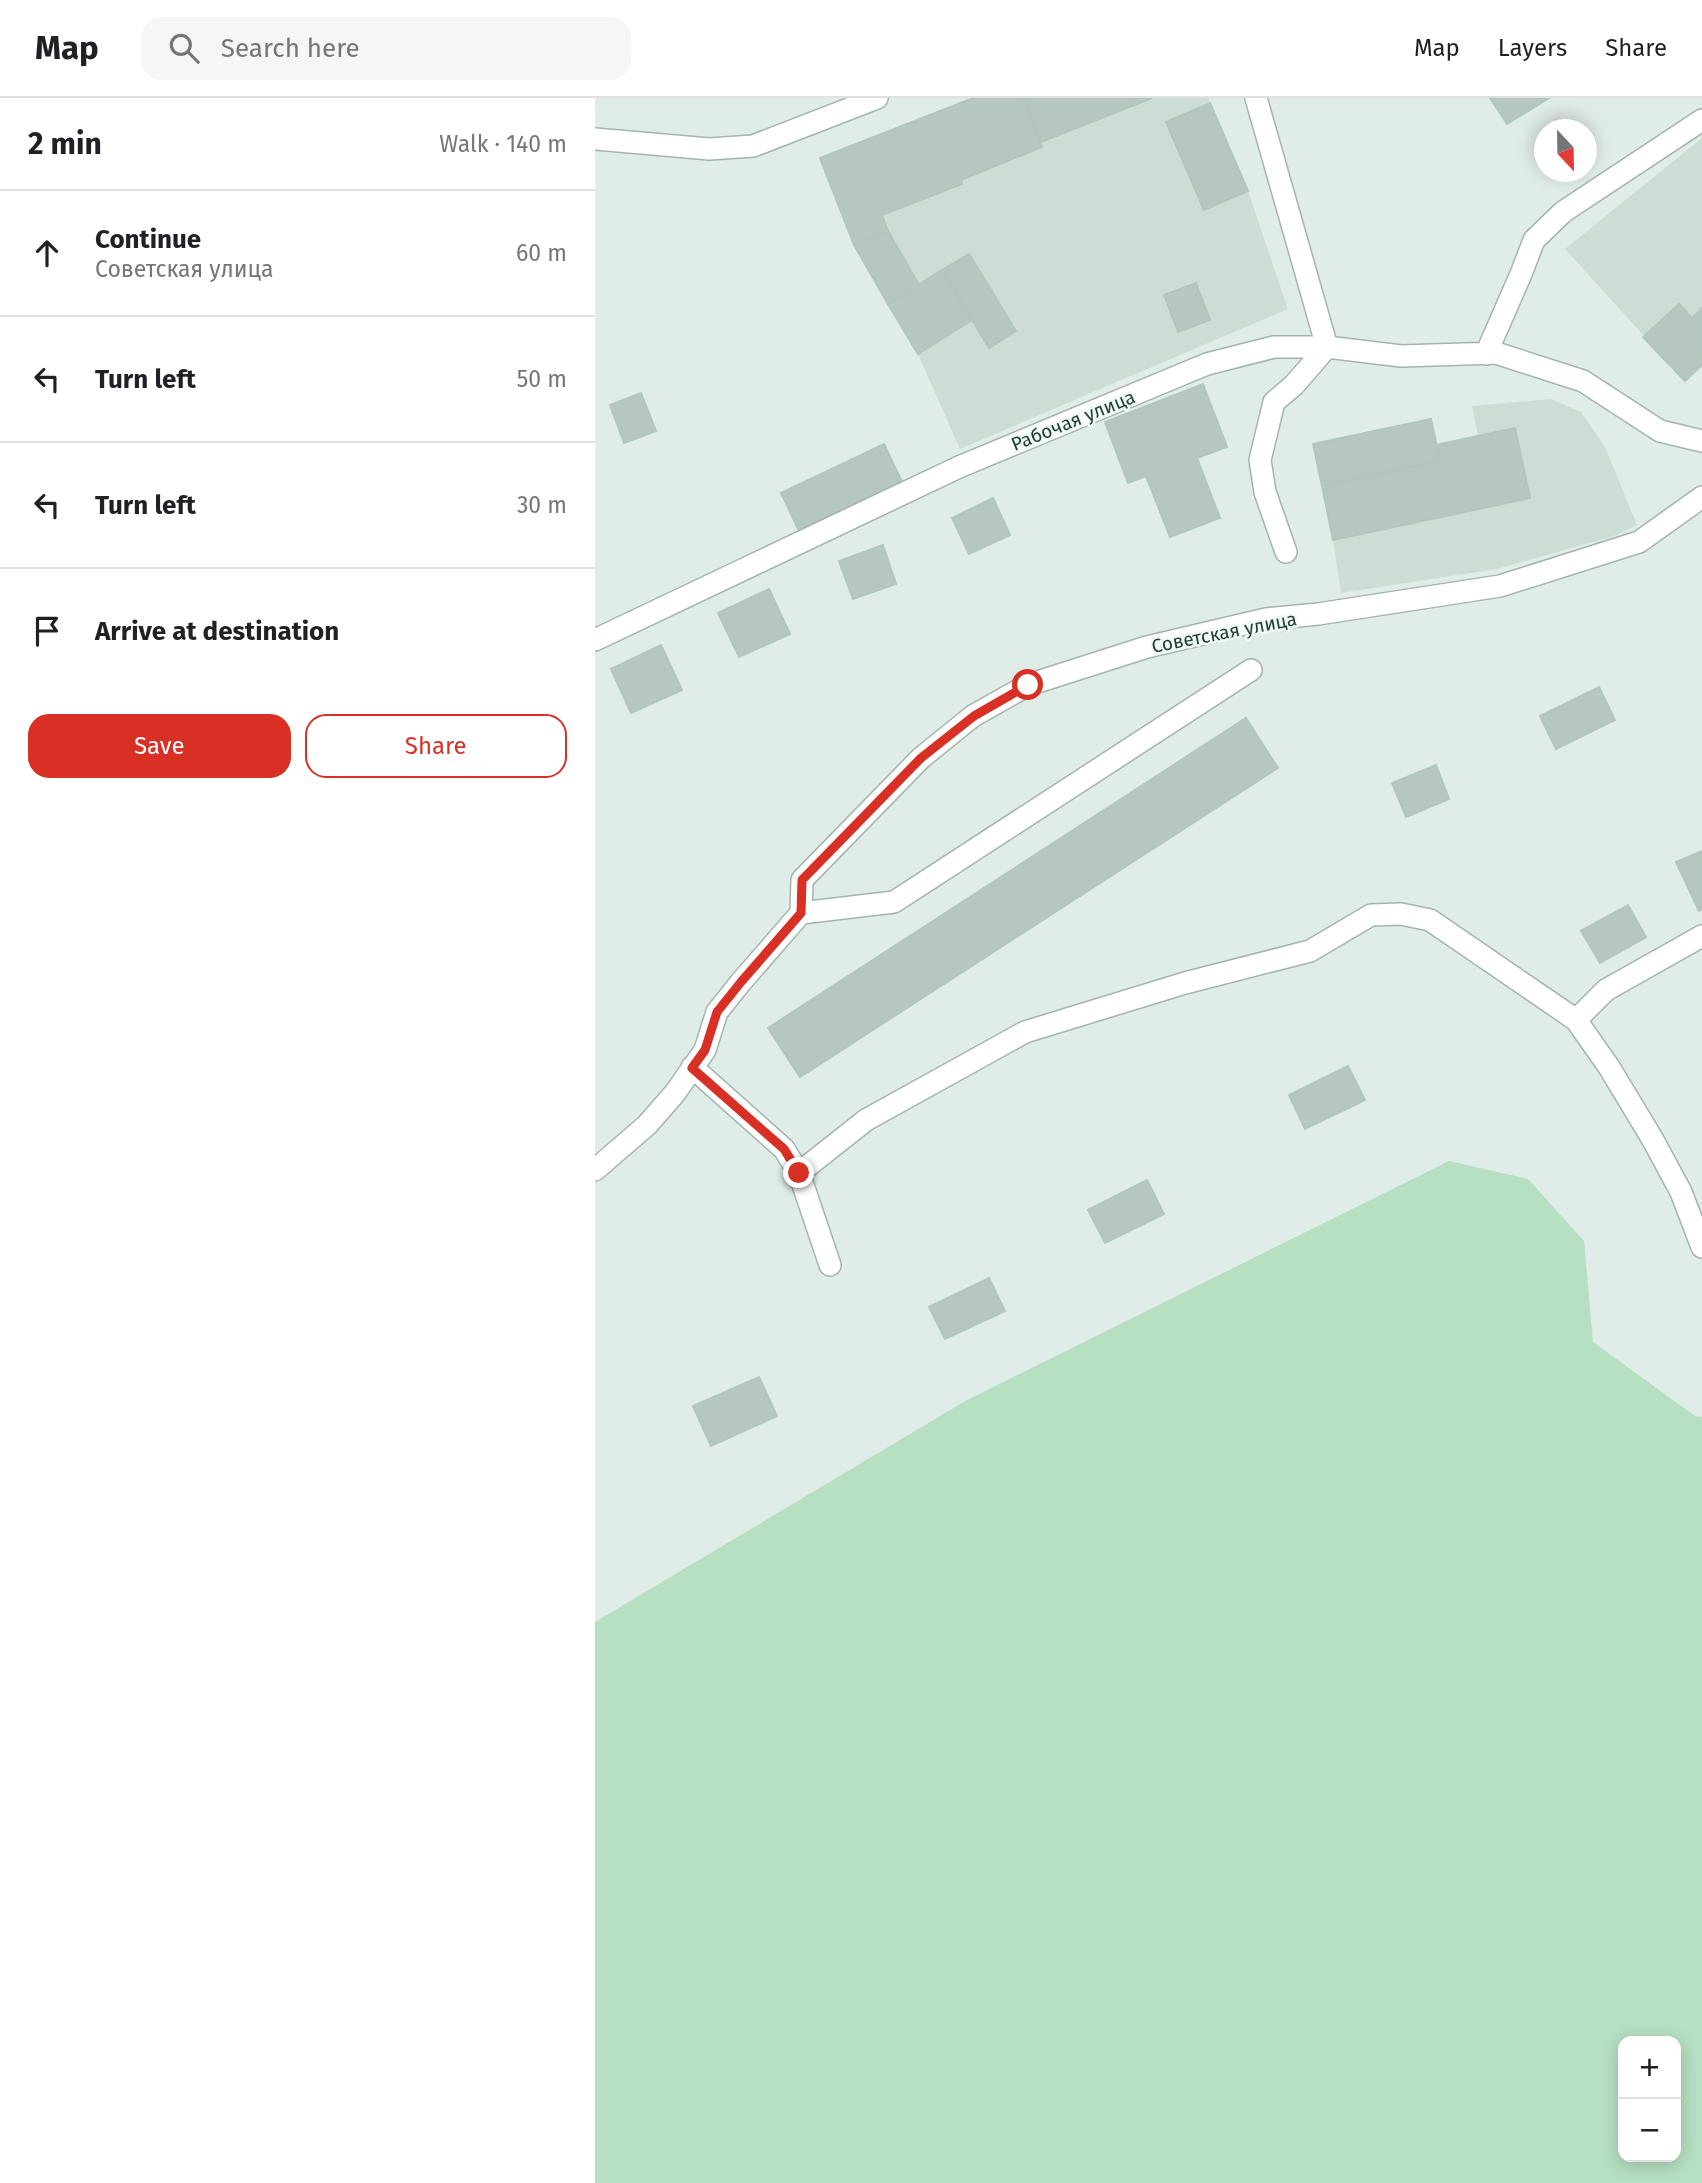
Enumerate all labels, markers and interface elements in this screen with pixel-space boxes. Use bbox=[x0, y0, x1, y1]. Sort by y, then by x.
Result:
search box bbox=[141, 17, 631, 80]
text: Map bbox=[35, 28, 99, 68]
icon: search bbox=[165, 29, 203, 67]
text: Search here bbox=[221, 33, 360, 64]
text: Map bbox=[1414, 34, 1460, 62]
text: Layers bbox=[1498, 34, 1567, 62]
text: Share bbox=[1605, 34, 1667, 62]
north arrow bbox=[1534, 119, 1597, 182]
text: 2 min bbox=[28, 126, 102, 162]
text: Walk · 140 m bbox=[439, 130, 567, 158]
text: Continue bbox=[95, 224, 201, 255]
icon: ahead bbox=[28, 234, 66, 272]
text: 60 m bbox=[516, 239, 567, 267]
text: Советская улица bbox=[95, 255, 273, 283]
icon: left bbox=[28, 360, 66, 398]
text: Turn left bbox=[95, 364, 196, 395]
text: 50 m bbox=[517, 365, 567, 393]
street label: Рабочая улица bbox=[1008, 385, 1139, 456]
icon: left bbox=[28, 486, 66, 524]
text: Turn left bbox=[95, 490, 196, 521]
text: 30 m bbox=[517, 491, 567, 519]
street label: Советская улица bbox=[1150, 607, 1299, 658]
icon: arrive bbox=[28, 612, 66, 650]
text: Arrive at destination bbox=[95, 616, 339, 647]
route start bbox=[1012, 669, 1043, 700]
button: Save bbox=[28, 714, 291, 778]
button: Share bbox=[305, 714, 567, 778]
route end bbox=[783, 1157, 814, 1188]
map controls bbox=[1618, 2036, 1681, 2162]
button: + bbox=[1618, 2036, 1681, 2099]
button: − bbox=[1618, 2099, 1681, 2162]

